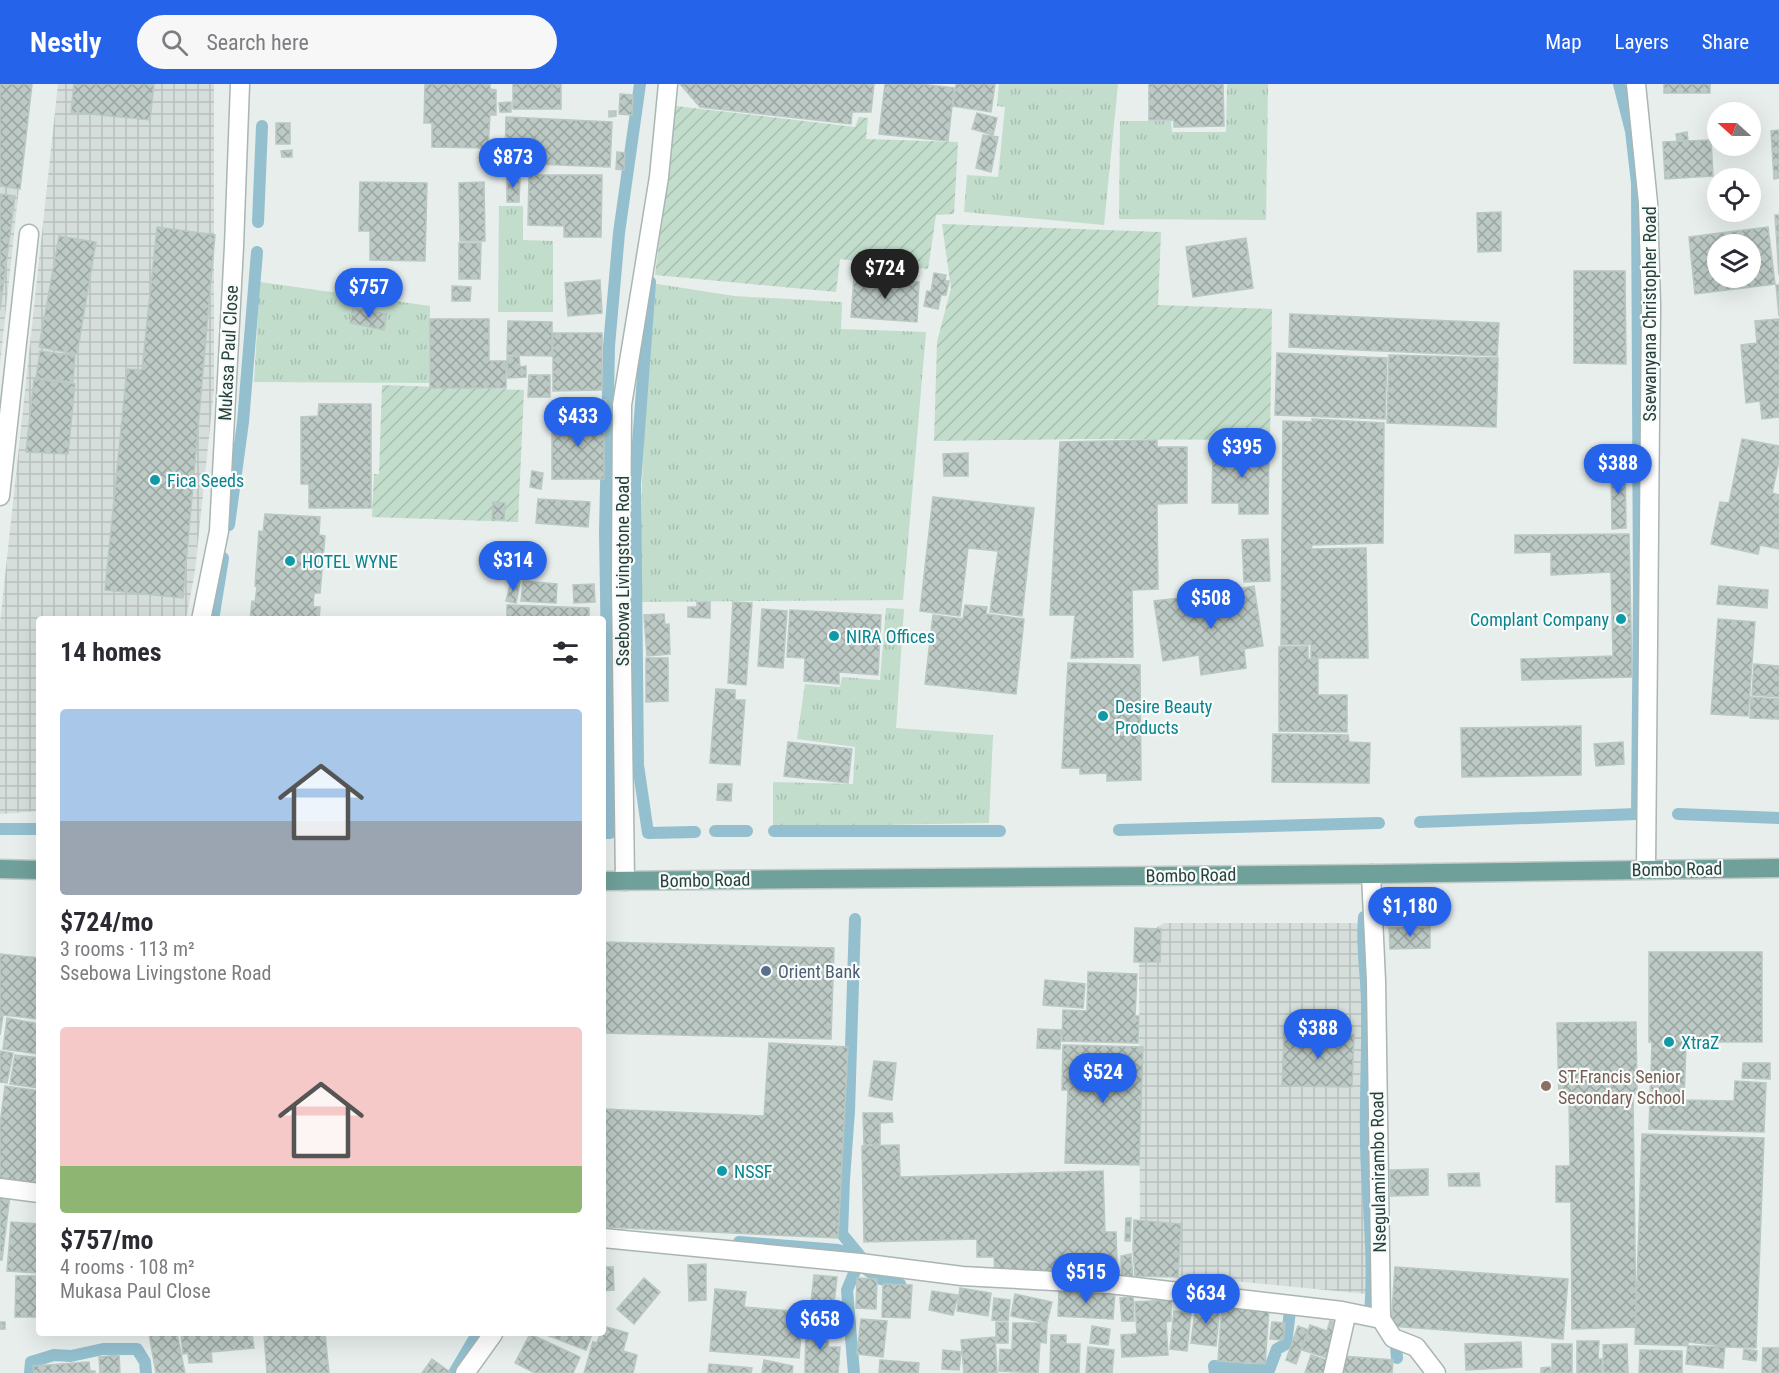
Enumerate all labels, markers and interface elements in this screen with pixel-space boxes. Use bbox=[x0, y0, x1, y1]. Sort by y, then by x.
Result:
search box bbox=[137, 15, 557, 69]
text: Nestly bbox=[30, 26, 101, 59]
icon: search bbox=[158, 26, 191, 59]
text: Search here bbox=[206, 30, 309, 55]
text: Map bbox=[1545, 30, 1582, 54]
text: Layers bbox=[1615, 30, 1669, 54]
text: Share bbox=[1702, 30, 1749, 54]
north arrow bbox=[1707, 102, 1761, 156]
map controls bbox=[1707, 102, 1761, 288]
pin: $873 bbox=[477, 138, 549, 189]
text: $873 bbox=[493, 145, 533, 169]
button: locate bbox=[1707, 168, 1761, 222]
street label: Ssewanyana Christopher Road bbox=[1639, 206, 1660, 422]
button: layers bbox=[1707, 234, 1761, 288]
pin: $724 bbox=[849, 249, 921, 300]
text: $724 bbox=[865, 256, 905, 280]
pin: $757 bbox=[333, 268, 405, 319]
text: $757 bbox=[349, 275, 389, 299]
street label: Mukasa Paul Close bbox=[214, 285, 242, 421]
pin: $433 bbox=[542, 397, 614, 448]
text: $433 bbox=[558, 404, 598, 428]
pin: $395 bbox=[1206, 428, 1278, 479]
text: $395 bbox=[1222, 435, 1262, 459]
pin: $388 bbox=[1582, 444, 1654, 495]
text: $388 bbox=[1598, 451, 1638, 475]
place label: Fica Seeds bbox=[167, 470, 244, 491]
marker: Fica Seeds bbox=[148, 473, 162, 487]
street label: Ssebowa Livingstone Road bbox=[612, 476, 633, 666]
pin: $314 bbox=[477, 541, 549, 592]
text: $314 bbox=[493, 548, 533, 572]
place label: HOTEL WYNE bbox=[302, 551, 398, 572]
marker: HOTEL WYNE bbox=[283, 554, 297, 568]
pin: $508 bbox=[1175, 579, 1247, 630]
text: $508 bbox=[1191, 586, 1231, 610]
place label: Complant Company bbox=[1470, 609, 1609, 630]
marker: Complant Company bbox=[1614, 612, 1628, 626]
place label: NIRA Offices bbox=[846, 626, 935, 647]
marker: NIRA Offices bbox=[827, 629, 841, 643]
icon: filters bbox=[549, 636, 582, 669]
text: 14 homes bbox=[60, 637, 162, 667]
place label: Desire Beauty Products bbox=[1115, 696, 1213, 738]
marker: Desire Beauty Products bbox=[1096, 709, 1110, 723]
icon: home bbox=[267, 748, 375, 856]
street label: Bombo Road bbox=[1632, 858, 1722, 880]
street label: Bombo Road bbox=[1146, 864, 1236, 886]
street label: Bombo Road bbox=[660, 869, 750, 891]
pin: $1,180 bbox=[1361, 887, 1459, 938]
text: $1,180 bbox=[1382, 894, 1438, 918]
text: $724/mo bbox=[60, 907, 153, 937]
text: 3 rooms · 113 m² bbox=[60, 937, 195, 961]
text: Ssebowa Livingstone Road bbox=[60, 961, 271, 985]
place label: Orient Bank bbox=[778, 961, 860, 982]
marker: Orient Bank bbox=[759, 964, 773, 978]
pin: $388 bbox=[1282, 1009, 1354, 1060]
text: $388 bbox=[1298, 1016, 1338, 1040]
place label: XtraZ bbox=[1681, 1032, 1719, 1053]
marker: XtraZ bbox=[1662, 1035, 1676, 1049]
pin: $524 bbox=[1067, 1053, 1139, 1104]
text: $524 bbox=[1083, 1060, 1123, 1084]
icon: home bbox=[267, 1066, 375, 1174]
place label: ST.Francis Senior Secondary School bbox=[1558, 1066, 1685, 1108]
marker: ST.Francis Senior Secondary School bbox=[1539, 1079, 1553, 1093]
street label: Nsegulamirambo Road bbox=[1366, 1091, 1390, 1253]
place label: NSSF bbox=[734, 1161, 773, 1182]
marker: NSSF bbox=[715, 1164, 729, 1178]
text: $757/mo bbox=[60, 1225, 153, 1255]
pin: $515 bbox=[1050, 1253, 1122, 1304]
text: 4 rooms · 108 m² bbox=[60, 1255, 195, 1279]
text: $515 bbox=[1066, 1260, 1106, 1284]
pin: $634 bbox=[1170, 1274, 1242, 1325]
text: Mukasa Paul Close bbox=[60, 1279, 211, 1303]
text: $634 bbox=[1186, 1281, 1226, 1305]
pin: $658 bbox=[784, 1300, 856, 1351]
text: $658 bbox=[800, 1307, 840, 1331]

